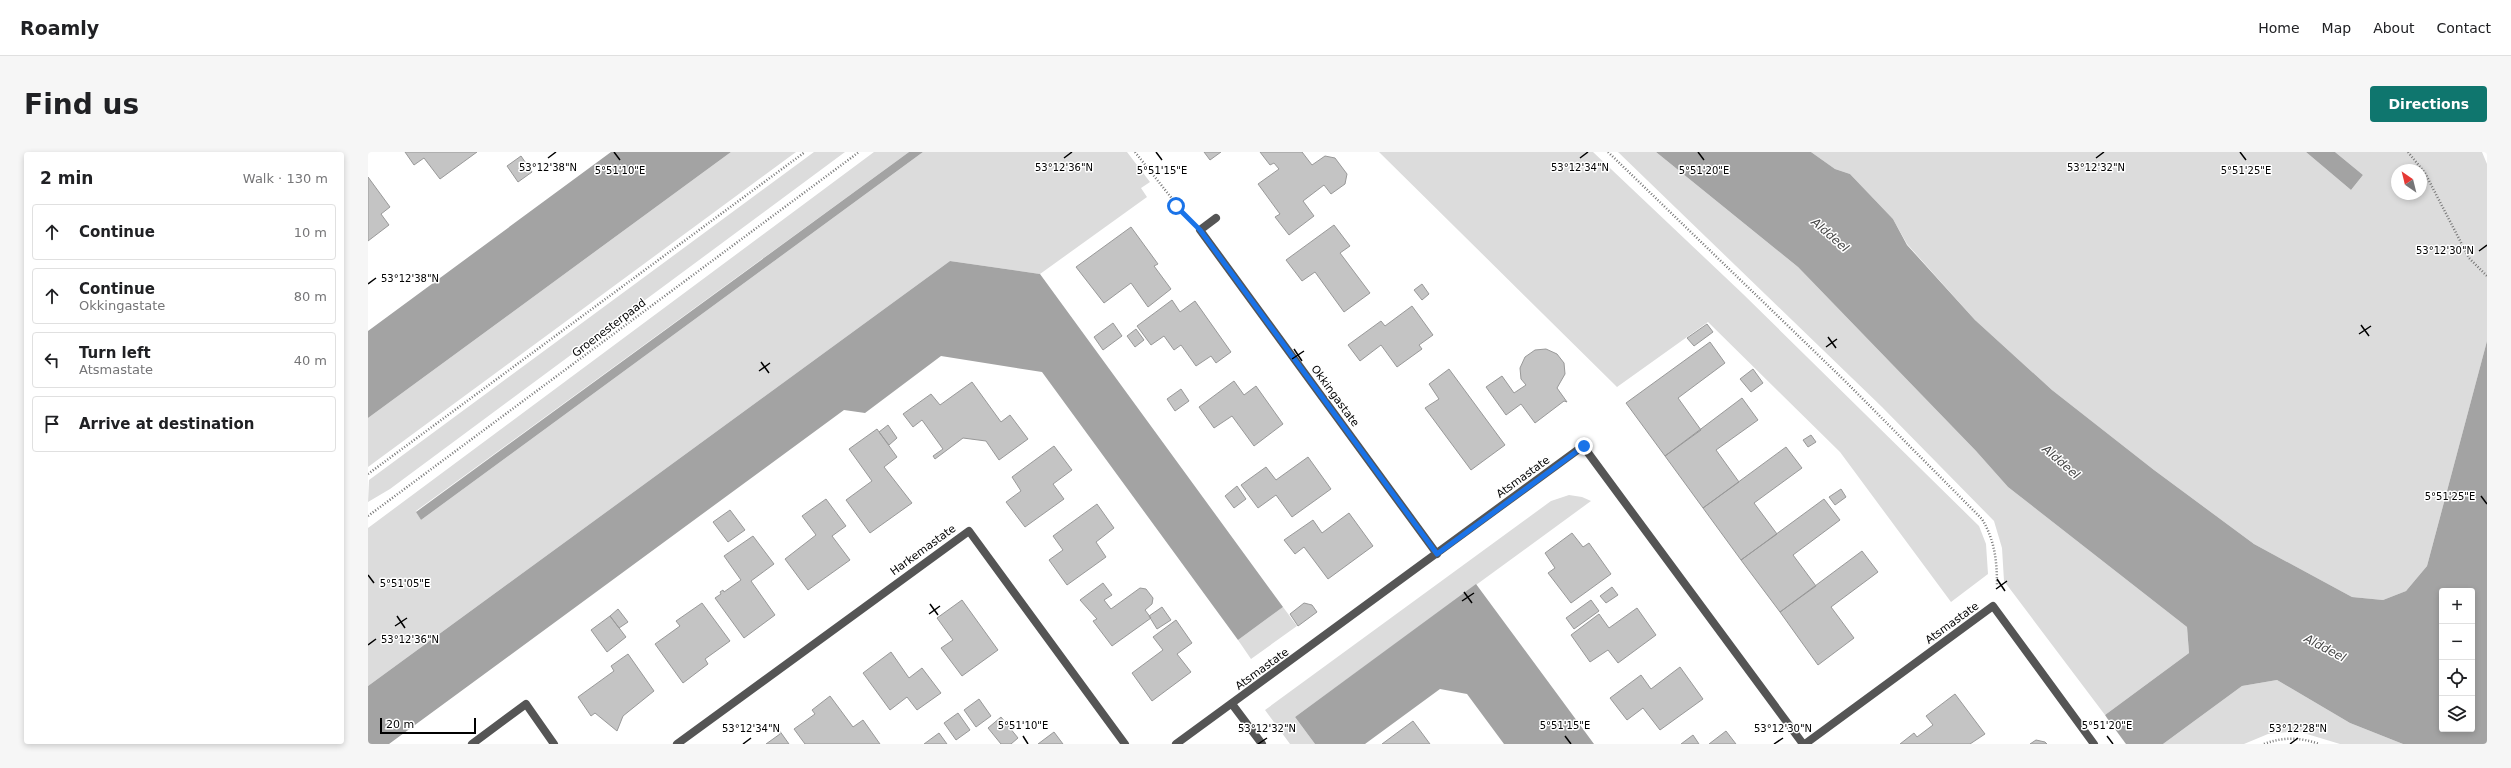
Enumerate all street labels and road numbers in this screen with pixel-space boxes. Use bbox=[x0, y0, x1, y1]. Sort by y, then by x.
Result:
street label: Groenesterpaad bbox=[570, 296, 648, 360]
street label: Okkingastate bbox=[1308, 363, 1362, 430]
street label: Atsmastate bbox=[1494, 453, 1552, 501]
street label: Harkemastate bbox=[888, 522, 958, 578]
street label: Atsmastate bbox=[1923, 599, 1981, 647]
street label: Atsmastate bbox=[1233, 645, 1291, 693]

